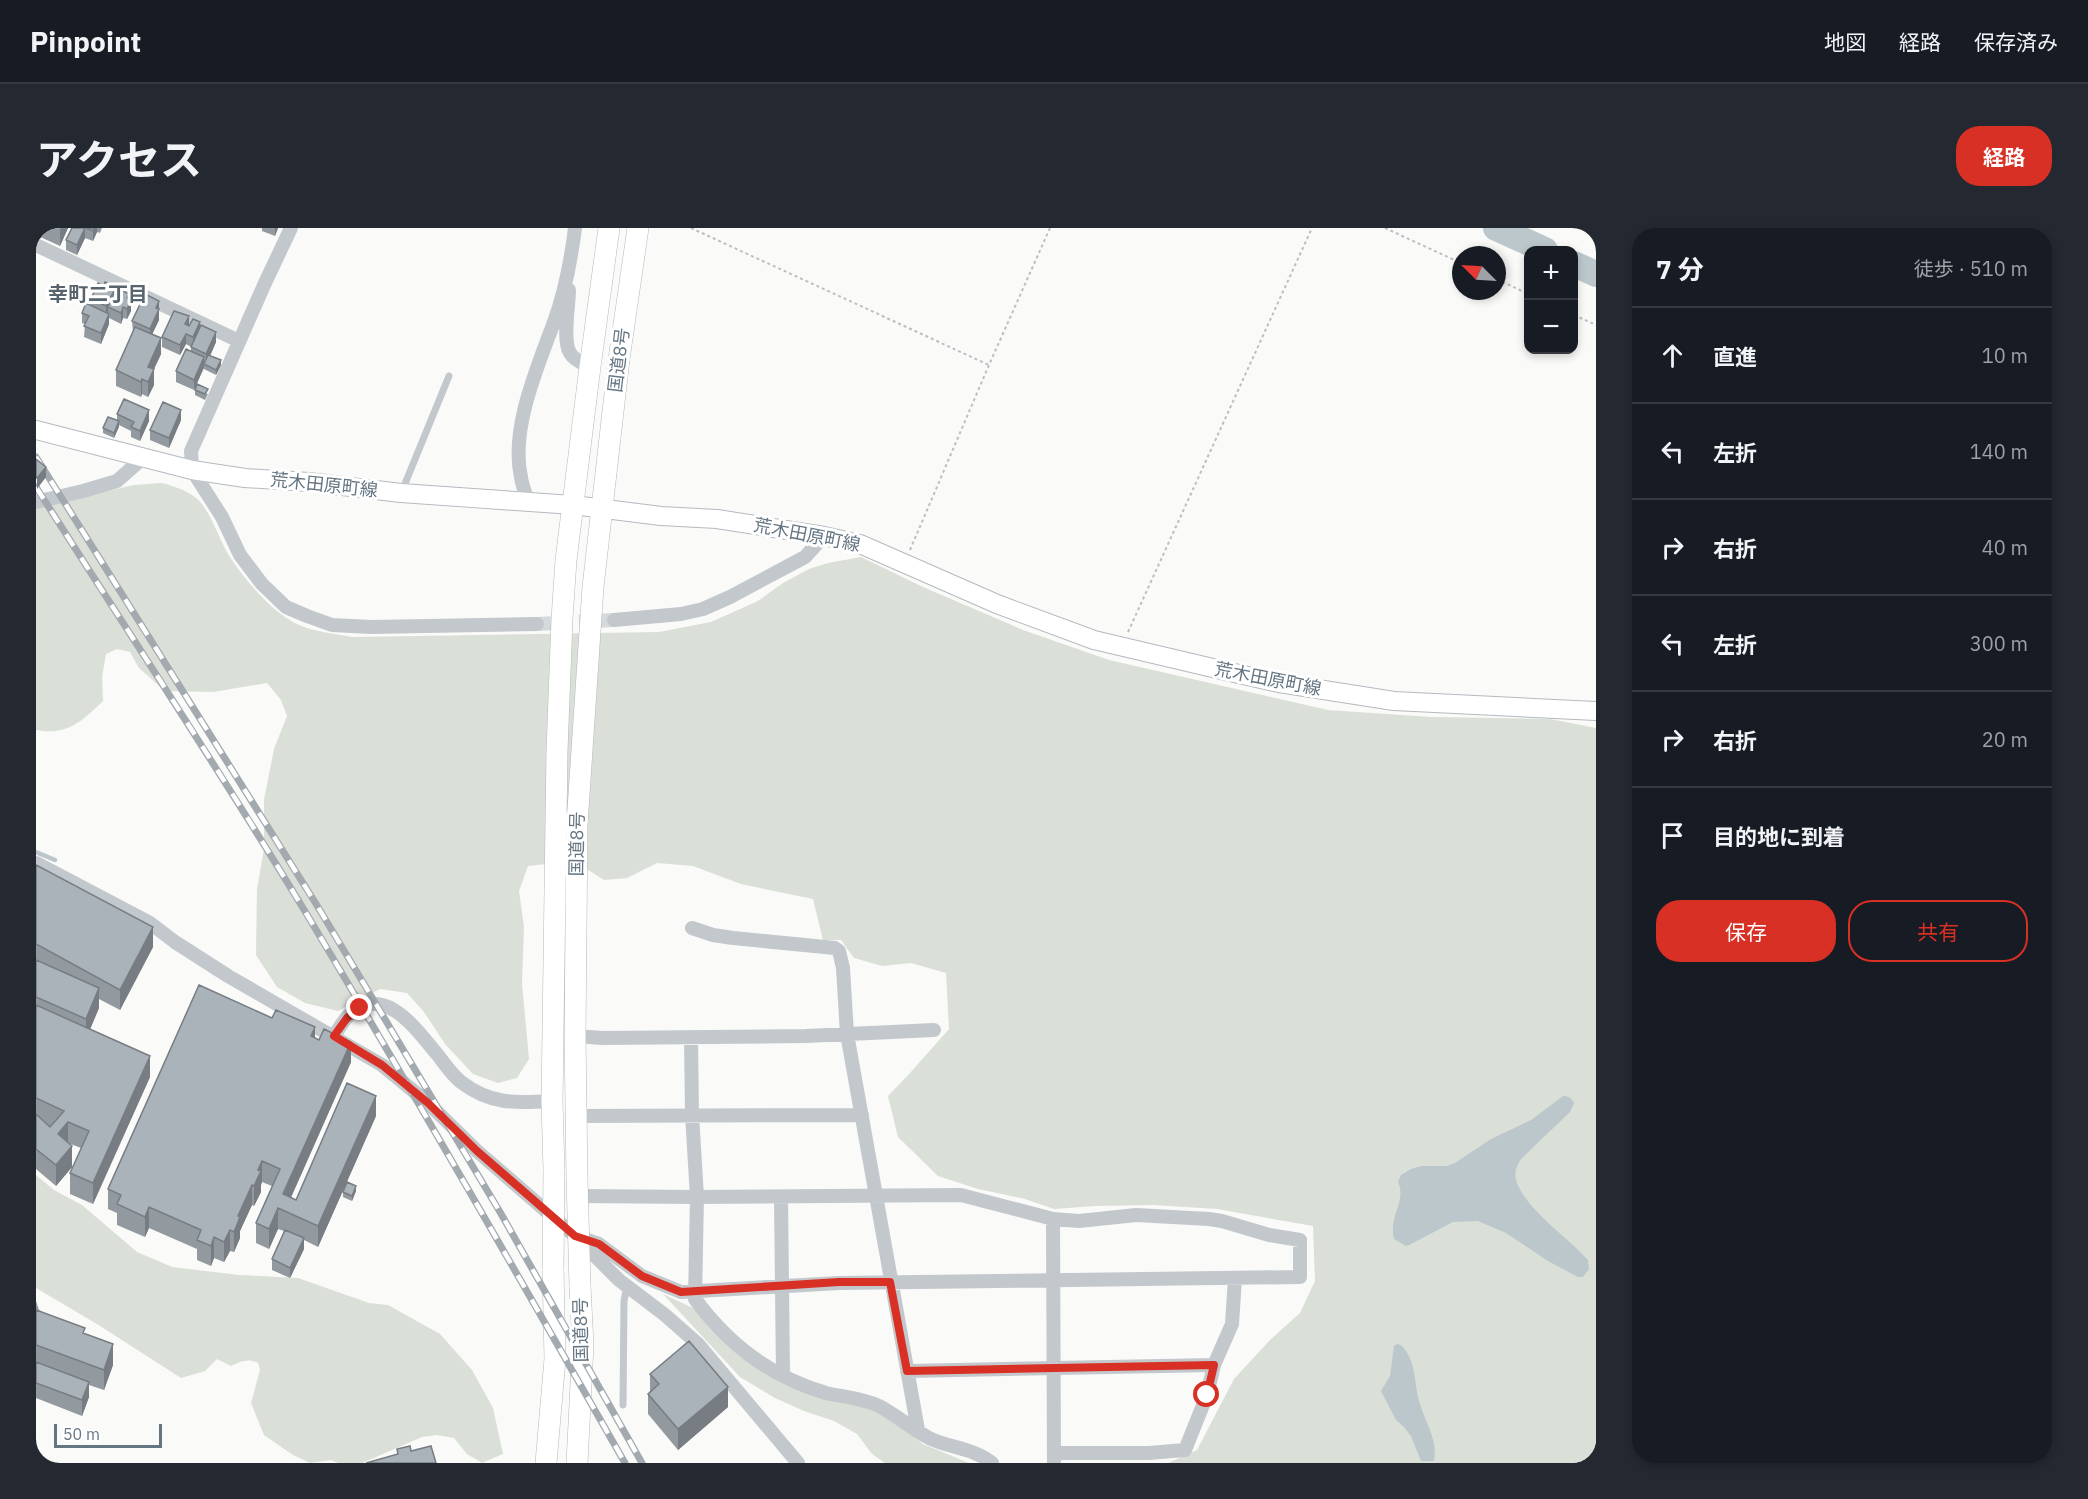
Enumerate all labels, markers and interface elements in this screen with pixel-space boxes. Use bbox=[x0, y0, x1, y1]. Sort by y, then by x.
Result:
text: Pinpoint bbox=[30, 23, 141, 60]
text: 地図 bbox=[1824, 28, 1866, 56]
text: 経路 bbox=[1899, 28, 1941, 56]
text: 保存済み bbox=[1974, 28, 2058, 56]
button: 経路 bbox=[1956, 126, 2052, 186]
text: アクセス bbox=[36, 132, 202, 187]
north arrow bbox=[1452, 246, 1506, 300]
map controls bbox=[1524, 246, 1578, 354]
button: + bbox=[1524, 246, 1578, 300]
text: 7 分 bbox=[1656, 252, 1704, 286]
text: 徒歩 · 510 m bbox=[1914, 255, 2028, 282]
district label: 幸町二丁目 bbox=[48, 280, 148, 307]
button: − bbox=[1524, 300, 1578, 354]
street label: 国道8号 bbox=[603, 326, 634, 394]
icon: ahead bbox=[1656, 339, 1689, 372]
text: 直進 bbox=[1713, 342, 1757, 371]
text: 10 m bbox=[1982, 342, 2028, 369]
icon: left bbox=[1656, 435, 1689, 468]
text: 左折 bbox=[1713, 438, 1757, 467]
text: 140 m bbox=[1970, 438, 2028, 465]
street label: 荒木田原町線 bbox=[269, 467, 379, 502]
street label: 荒木田原町線 bbox=[752, 513, 862, 556]
icon: right bbox=[1656, 531, 1689, 564]
text: 右折 bbox=[1713, 534, 1757, 563]
text: 40 m bbox=[1982, 534, 2028, 561]
icon: left bbox=[1656, 627, 1689, 660]
text: 左折 bbox=[1713, 630, 1757, 659]
text: 300 m bbox=[1970, 630, 2028, 657]
street label: 荒木田原町線 bbox=[1213, 657, 1323, 700]
icon: right bbox=[1656, 723, 1689, 756]
text: 右折 bbox=[1713, 726, 1757, 755]
text: 20 m bbox=[1982, 726, 2028, 753]
street label: 国道8号 bbox=[564, 811, 589, 877]
icon: arrive bbox=[1656, 819, 1689, 852]
text: 目的地に到着 bbox=[1713, 822, 1845, 851]
button: 保存 bbox=[1656, 900, 1836, 962]
button: 共有 bbox=[1848, 900, 2028, 962]
route end bbox=[346, 994, 372, 1020]
street label: 国道8号 bbox=[568, 1297, 593, 1363]
route start bbox=[1193, 1381, 1219, 1407]
scale bar bbox=[54, 1421, 162, 1448]
text: 50 m bbox=[63, 1424, 100, 1444]

